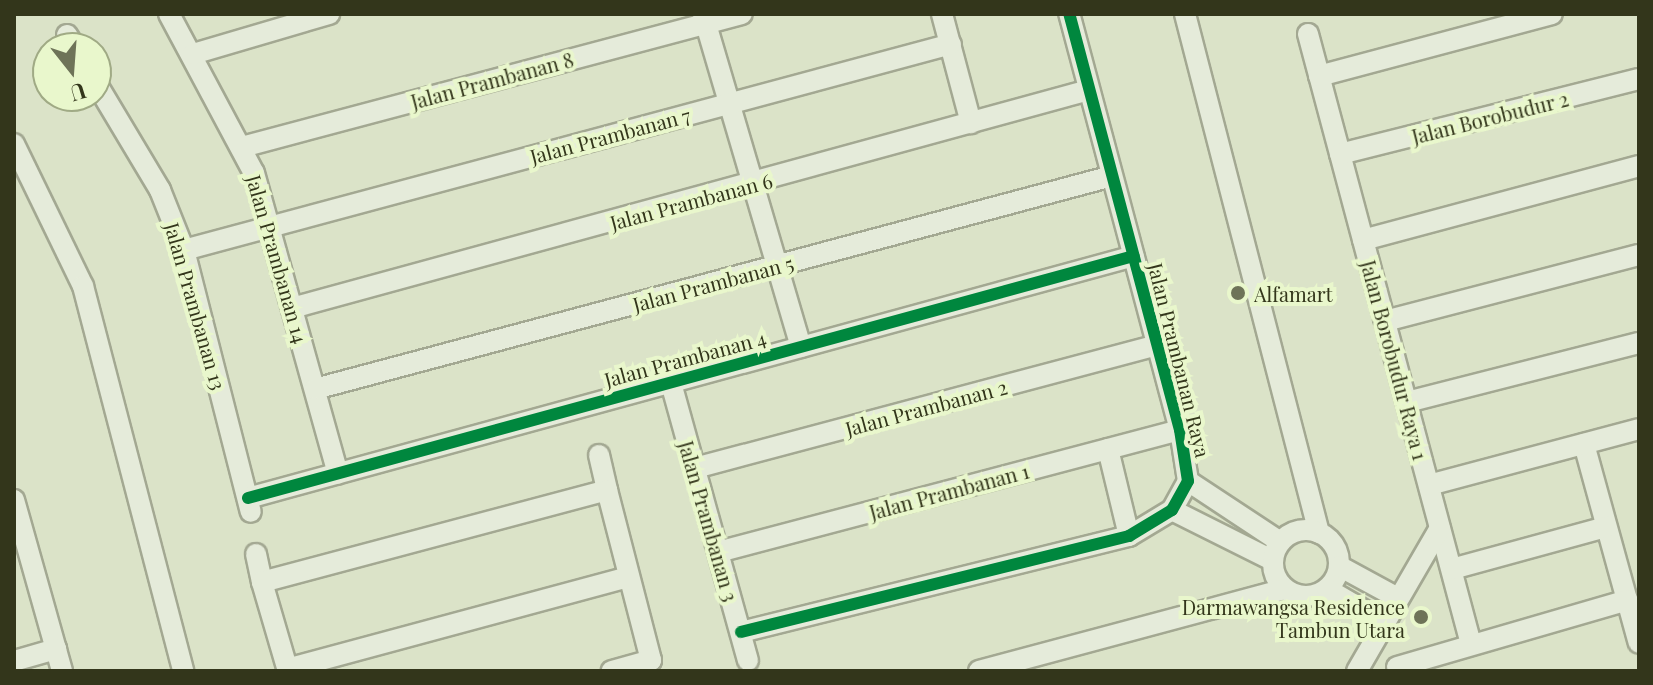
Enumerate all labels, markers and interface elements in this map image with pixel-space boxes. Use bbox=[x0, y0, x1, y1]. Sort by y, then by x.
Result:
north arrow bbox=[32, 32, 112, 112]
street label: Jalan Prambanan 8 bbox=[408, 47, 576, 113]
text: U bbox=[67, 76, 90, 110]
street label: Jalan Borobudur 2 bbox=[1409, 86, 1571, 148]
street label: Jalan Prambanan 7 bbox=[527, 102, 693, 168]
street label: Jalan Prambanan 6 bbox=[607, 168, 775, 234]
street label: Jalan Prambanan 14 bbox=[242, 172, 314, 346]
street label: Jalan Prambanan 13 bbox=[161, 220, 231, 392]
street label: Jalan Prambanan 5 bbox=[630, 250, 796, 316]
street label: Jalan Borobudur Raya 1 bbox=[1357, 257, 1433, 463]
street label: Jalan Prambanan Raya bbox=[1144, 260, 1216, 460]
place label: Alfamart bbox=[1254, 281, 1333, 305]
marker: Alfamart bbox=[1229, 284, 1247, 302]
street label: Jalan Prambanan 4 bbox=[601, 325, 769, 391]
street label: Jalan Prambanan 2 bbox=[842, 374, 1010, 440]
street label: Jalan Prambanan 3 bbox=[675, 438, 743, 604]
street label: Jalan Prambanan 1 bbox=[866, 458, 1032, 524]
place label: Darmawangsa Residence Tambun Utara bbox=[1181, 594, 1405, 641]
marker: Darmawangsa Residence Tambun Utara bbox=[1412, 608, 1430, 626]

